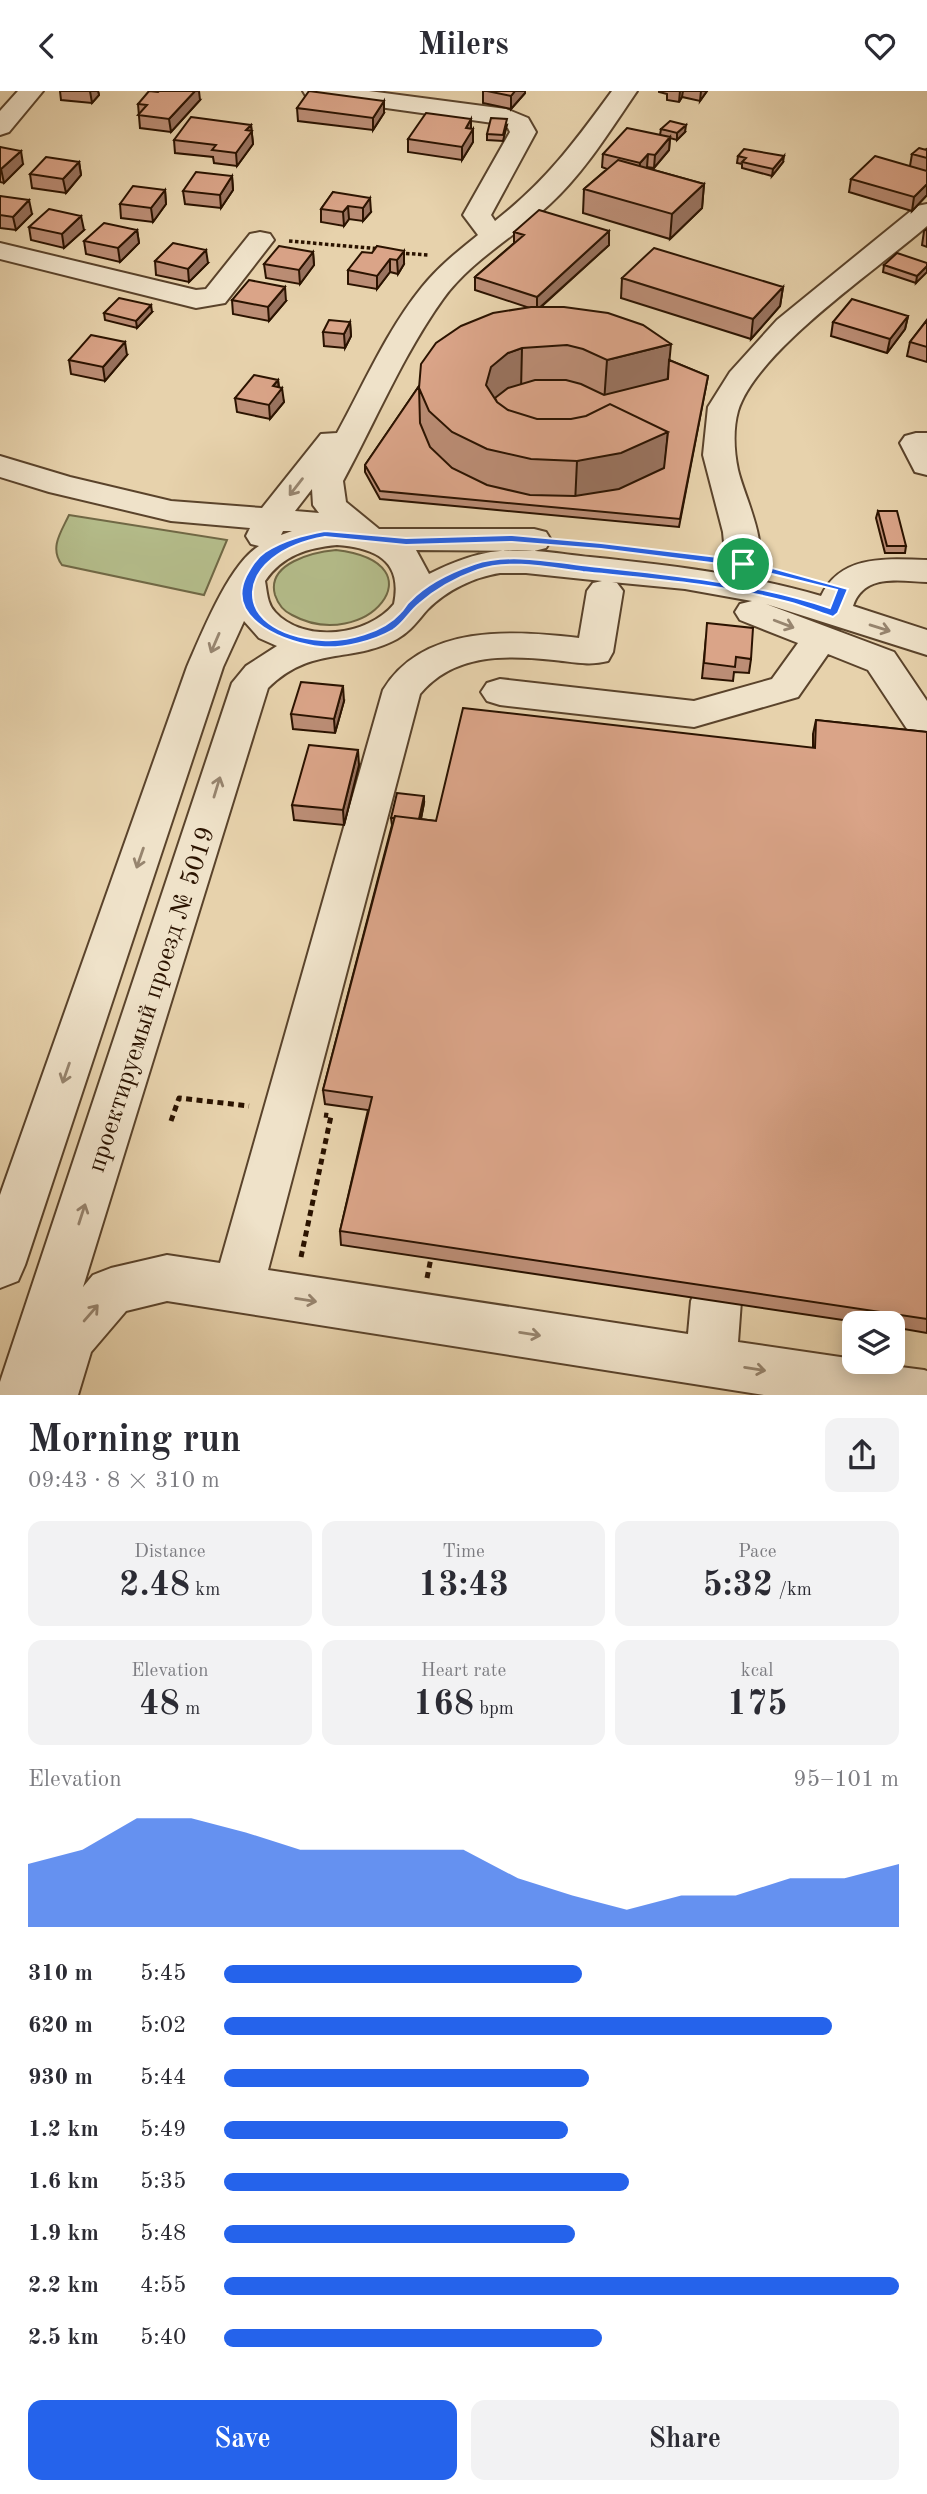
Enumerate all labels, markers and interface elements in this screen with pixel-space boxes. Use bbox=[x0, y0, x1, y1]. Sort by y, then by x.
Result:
icon: back bbox=[28, 27, 66, 65]
icon: heart bbox=[861, 27, 899, 65]
text: Milers bbox=[418, 30, 509, 62]
one-way arrow bbox=[289, 477, 304, 496]
pin bbox=[713, 534, 773, 594]
icon: arrive bbox=[724, 545, 762, 583]
one-way arrow bbox=[773, 619, 794, 632]
one-way arrow bbox=[869, 622, 891, 635]
one-way arrow bbox=[208, 632, 221, 653]
one-way arrow bbox=[212, 776, 225, 798]
street label: проектируемый проезд № 5019 bbox=[84, 824, 220, 1176]
one-way arrow bbox=[133, 846, 145, 868]
one-way arrow bbox=[59, 1061, 71, 1083]
one-way arrow bbox=[76, 1203, 89, 1225]
one-way arrow bbox=[294, 1293, 317, 1306]
one-way arrow bbox=[83, 1304, 99, 1322]
map controls bbox=[842, 1311, 905, 1374]
button: layers bbox=[842, 1311, 905, 1374]
one-way arrow bbox=[519, 1328, 541, 1341]
one-way arrow bbox=[743, 1363, 766, 1376]
button: share bbox=[825, 1418, 899, 1492]
text: Morning run bbox=[28, 1422, 241, 1460]
text: 09:43 · 8 × 310 m bbox=[28, 1469, 220, 1492]
text: Distance bbox=[134, 1543, 206, 1562]
text: Time bbox=[442, 1543, 485, 1562]
text: Pace bbox=[738, 1543, 776, 1562]
text: 2.48 bbox=[119, 1568, 190, 1603]
text: 13:43 bbox=[418, 1568, 509, 1603]
text: 5:32 bbox=[702, 1568, 773, 1603]
text: km bbox=[190, 1581, 220, 1600]
text: /km bbox=[773, 1581, 812, 1600]
text: Elevation bbox=[131, 1662, 208, 1681]
text: Heart rate bbox=[421, 1662, 506, 1681]
text: kcal bbox=[741, 1662, 774, 1681]
text: 48 bbox=[139, 1687, 180, 1722]
text: 168 bbox=[413, 1687, 474, 1722]
text: 175 bbox=[727, 1687, 788, 1722]
text: m bbox=[180, 1700, 200, 1719]
text: bpm bbox=[474, 1700, 514, 1719]
text: Elevation bbox=[28, 1768, 122, 1791]
text: 95–101 m bbox=[793, 1768, 899, 1791]
text: 310 m bbox=[28, 1962, 93, 1985]
text: 5:45 bbox=[140, 1962, 186, 1985]
text: 620 m bbox=[28, 2014, 93, 2037]
text: 5:02 bbox=[140, 2014, 186, 2037]
text: 930 m bbox=[28, 2066, 93, 2089]
text: 5:44 bbox=[140, 2066, 186, 2089]
text: 1.2 km bbox=[28, 2118, 99, 2141]
text: 5:49 bbox=[140, 2118, 186, 2141]
text: 1.6 km bbox=[28, 2170, 99, 2193]
text: 5:35 bbox=[140, 2170, 186, 2193]
text: 1.9 km bbox=[28, 2222, 99, 2245]
text: 5:48 bbox=[140, 2222, 186, 2245]
text: 2.2 km bbox=[28, 2274, 99, 2297]
text: 4:55 bbox=[140, 2274, 186, 2297]
text: 2.5 km bbox=[28, 2326, 99, 2349]
text: 5:40 bbox=[140, 2326, 186, 2349]
button: Save bbox=[28, 2400, 457, 2480]
button: Share bbox=[471, 2400, 899, 2480]

